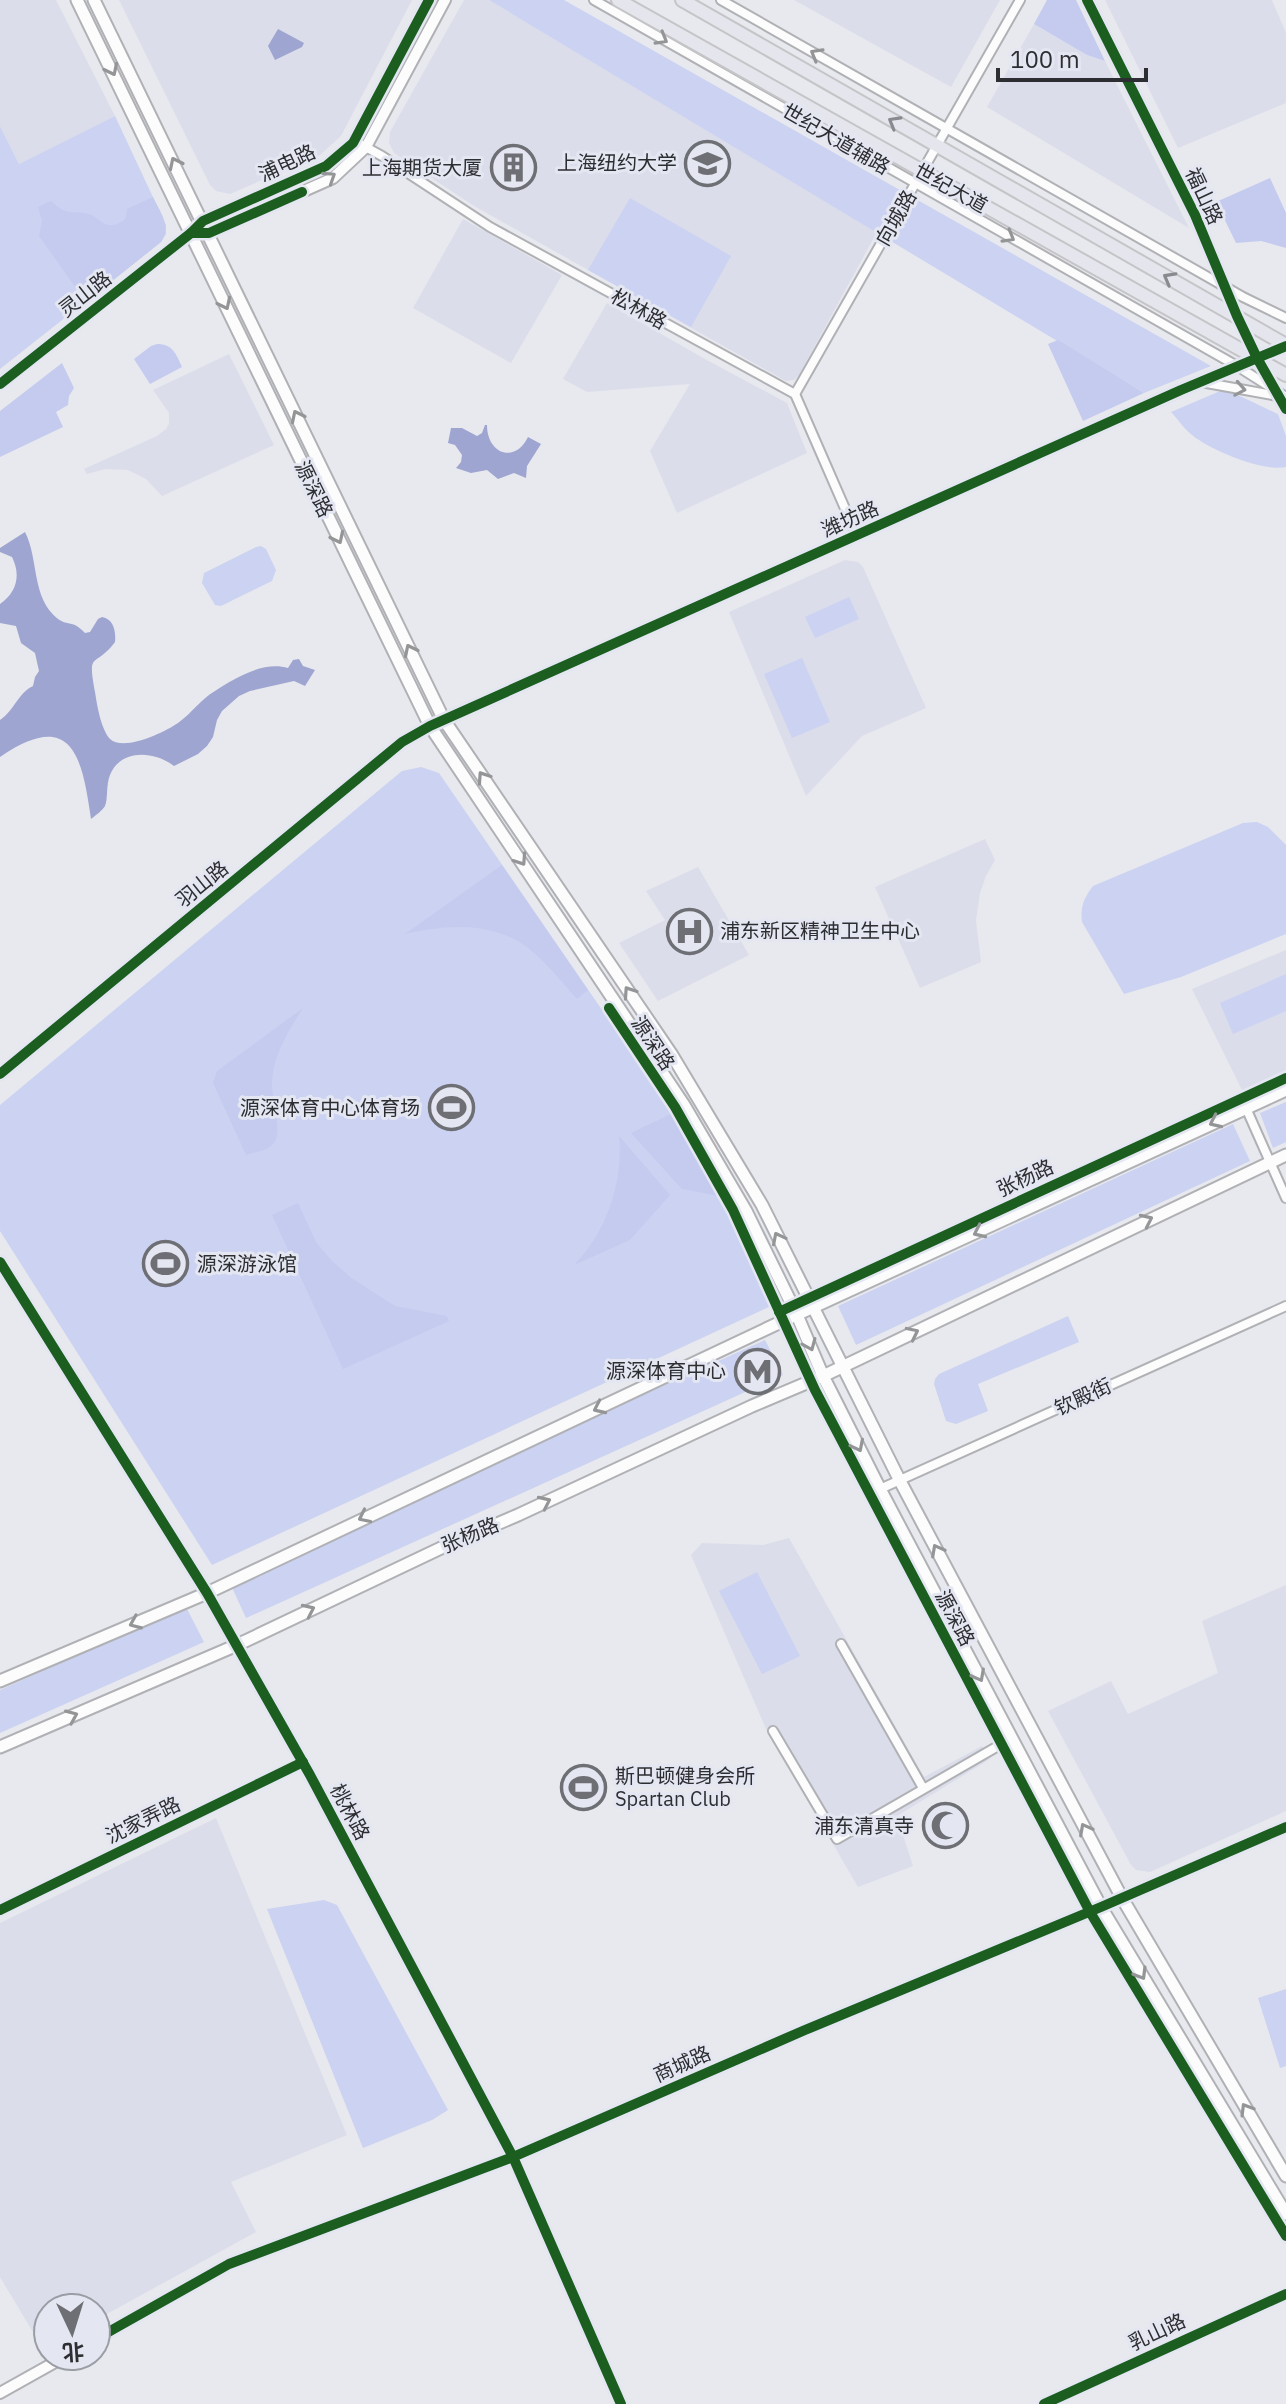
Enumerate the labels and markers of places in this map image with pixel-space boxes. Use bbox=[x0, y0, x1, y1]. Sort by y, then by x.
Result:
school or university icon: 上海纽约大学 bbox=[684, 139, 732, 187]
building icon: 上海期货大厦 bbox=[489, 144, 537, 192]
place label: 上海纽约大学 bbox=[557, 149, 677, 176]
place label: 上海期货大厦 bbox=[362, 154, 482, 181]
hospital icon: 浦东新区精神卫生中心 bbox=[665, 907, 713, 955]
place label: 浦东新区精神卫生中心 bbox=[720, 917, 920, 944]
sports icon: 源深体育中心体育场 bbox=[427, 1084, 475, 1132]
place label: 源深体育中心体育场 bbox=[240, 1094, 420, 1121]
sports icon: 源深游泳馆 bbox=[142, 1240, 190, 1288]
place label: 源深游泳馆 bbox=[197, 1250, 297, 1277]
metro station icon: 源深体育中心 bbox=[733, 1347, 781, 1395]
place label: 源深体育中心 bbox=[606, 1357, 726, 1384]
place label: 斯巴顿健身会所 Spartan Club bbox=[615, 1762, 755, 1812]
sports icon: 斯巴顿健身会所 Spartan Club bbox=[560, 1764, 608, 1812]
mosque icon: 浦东清真寺 bbox=[921, 1802, 969, 1850]
place label: 浦东清真寺 bbox=[814, 1812, 914, 1839]

